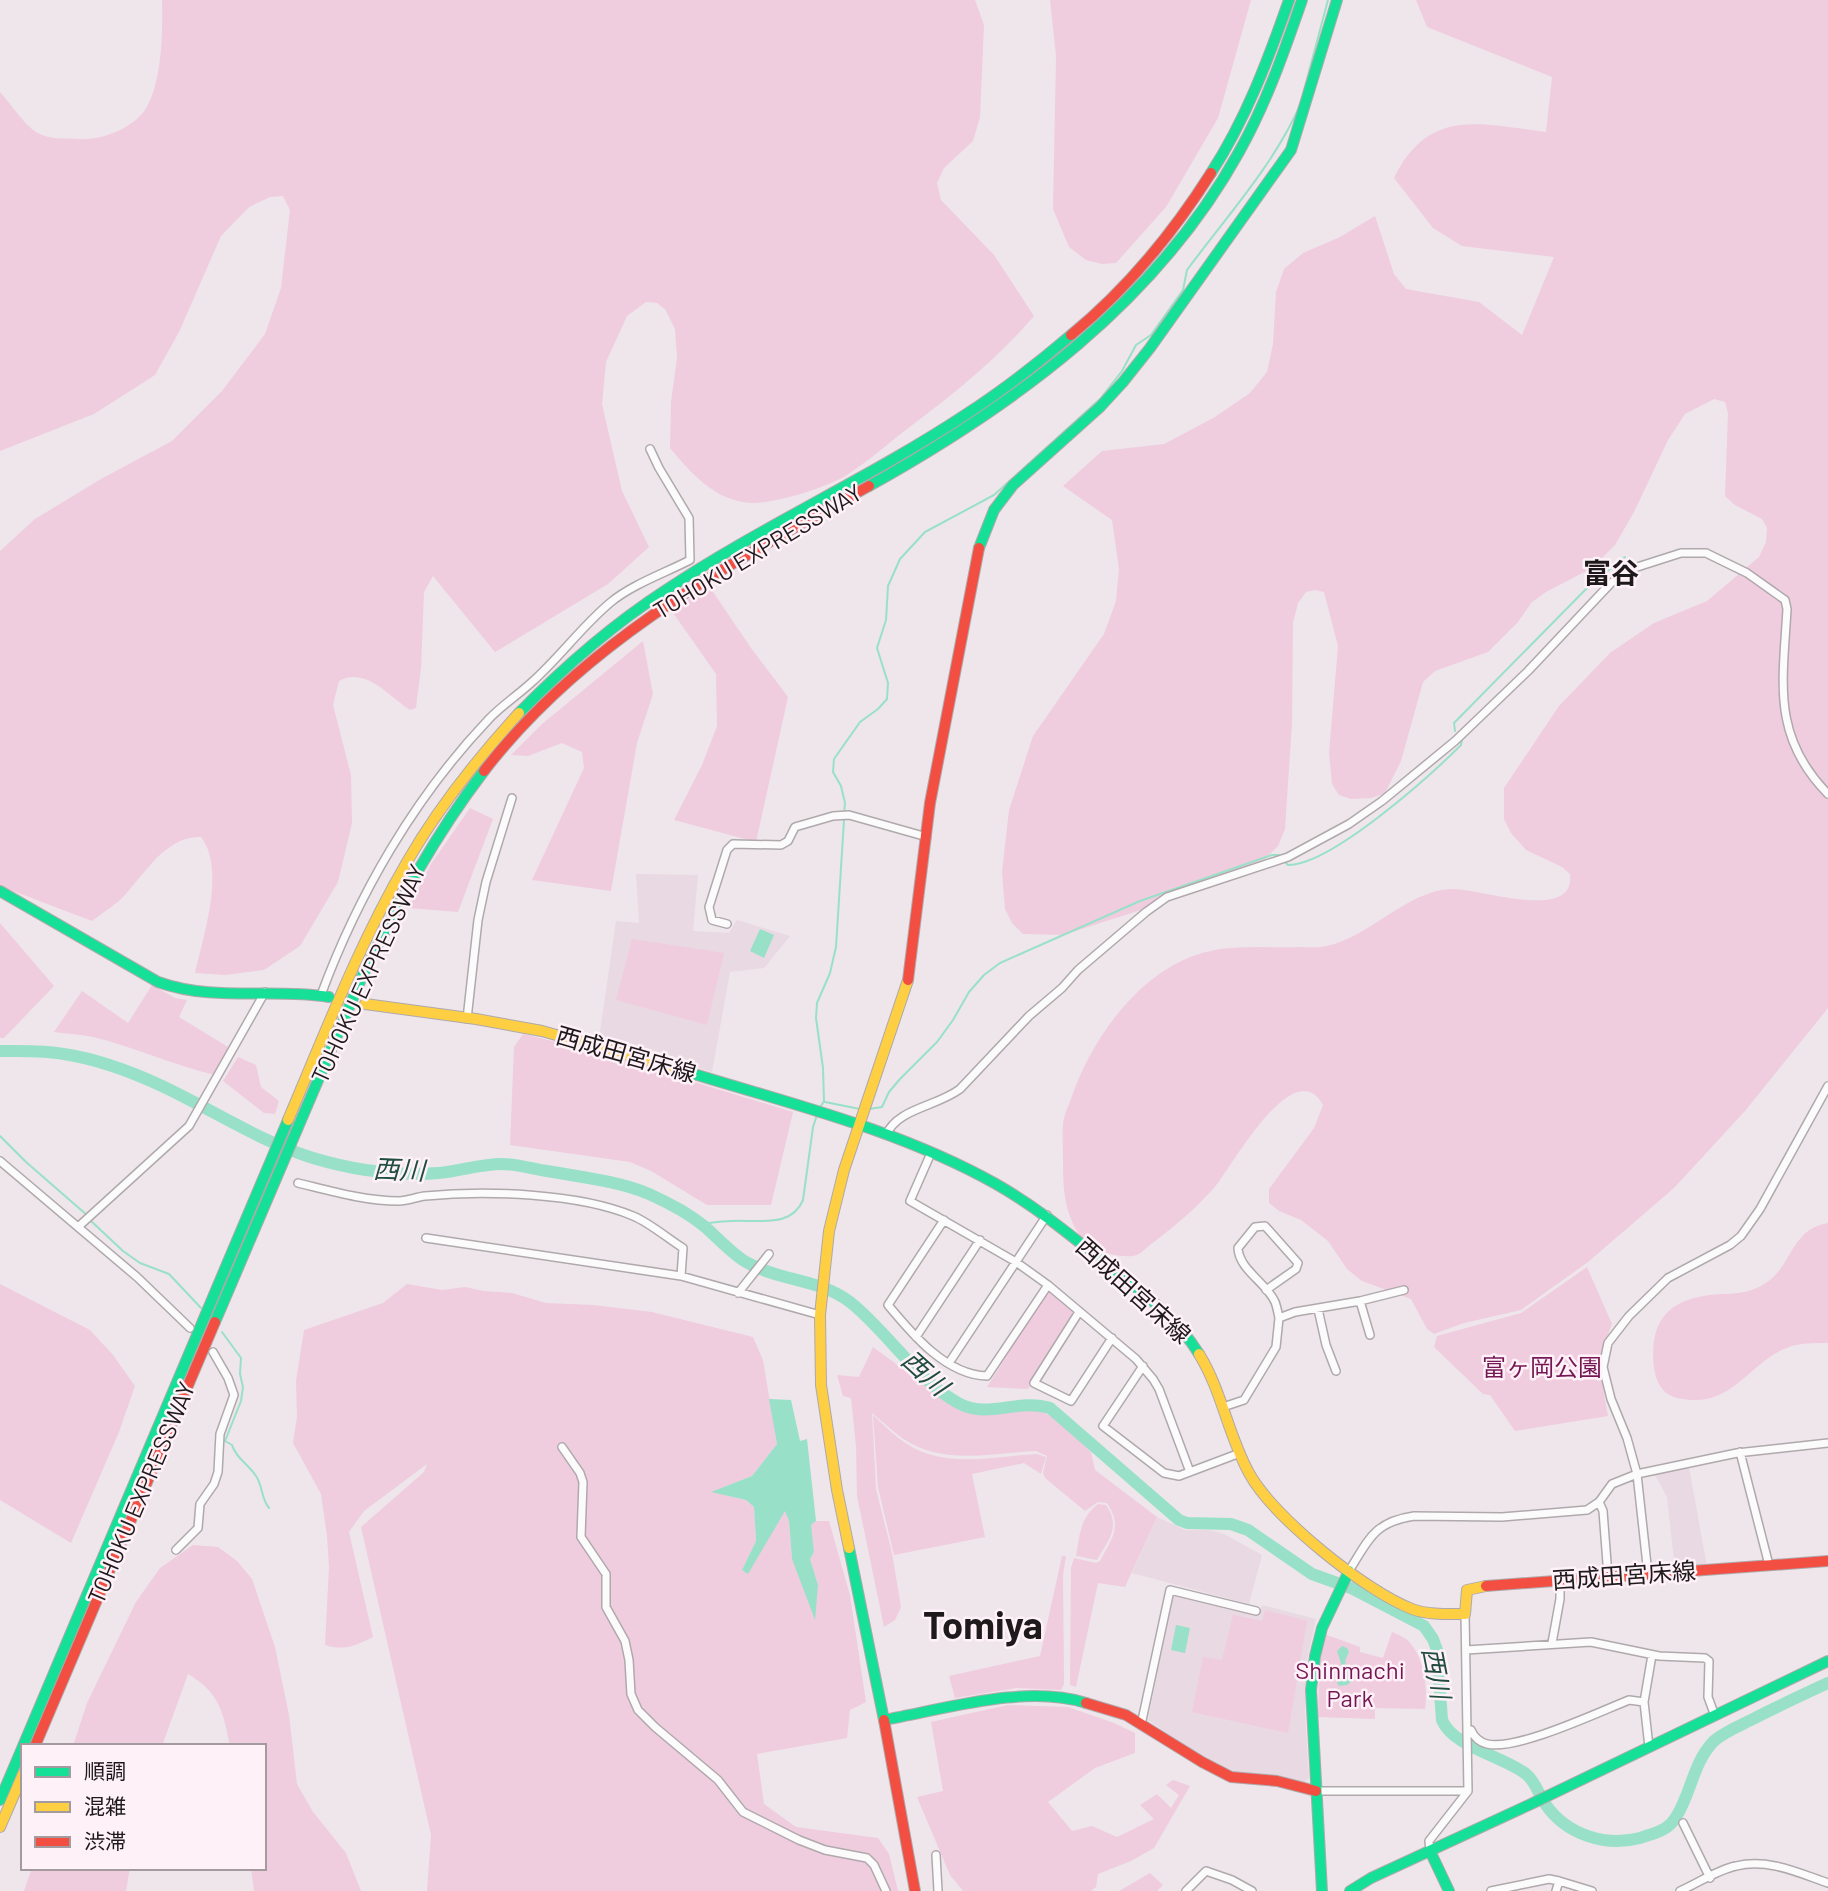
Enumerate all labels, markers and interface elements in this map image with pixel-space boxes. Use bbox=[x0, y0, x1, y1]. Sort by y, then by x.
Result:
street label: TOHOKU EXPRESSWAY bbox=[648, 477, 867, 624]
district label: 富谷 bbox=[1583, 555, 1639, 589]
street label: TOHOKU EXPRESSWAY bbox=[304, 859, 431, 1087]
street label: 西成田宮床線 bbox=[553, 1020, 700, 1087]
water label: 西川 bbox=[373, 1152, 429, 1185]
street label: 西成田宮床線 bbox=[1071, 1231, 1197, 1349]
water label: 西川 bbox=[896, 1343, 958, 1403]
park label: 富ヶ岡公園 bbox=[1482, 1352, 1602, 1381]
street label: TOHOKU EXPRESSWAY bbox=[81, 1377, 200, 1608]
street label: 西成田宮床線 bbox=[1551, 1555, 1697, 1594]
district label: Tomiya bbox=[923, 1601, 1043, 1647]
water label: 西川 bbox=[1417, 1644, 1458, 1704]
park label: Shinmachi Park bbox=[1295, 1655, 1405, 1712]
legend bbox=[21, 1744, 266, 1870]
text: 順調 bbox=[84, 1758, 126, 1783]
text: 混雑 bbox=[84, 1793, 126, 1818]
text: 渋滞 bbox=[84, 1828, 126, 1853]

